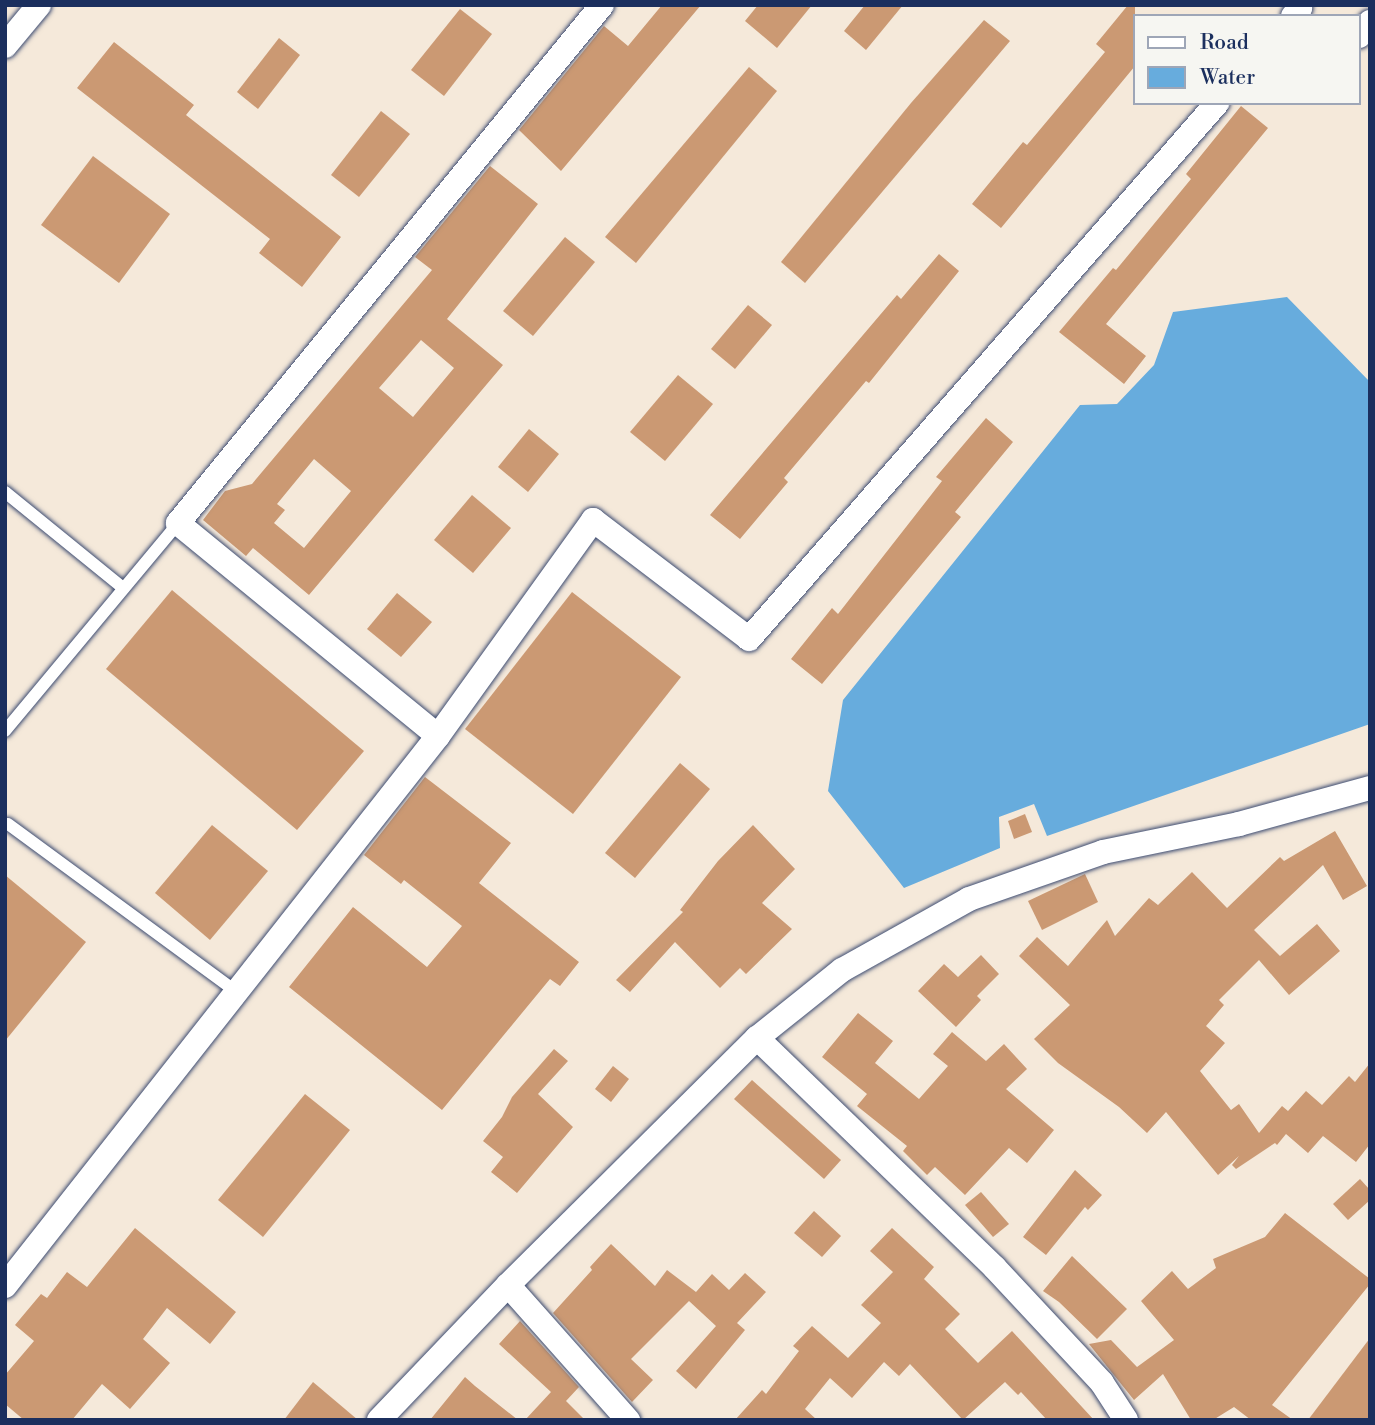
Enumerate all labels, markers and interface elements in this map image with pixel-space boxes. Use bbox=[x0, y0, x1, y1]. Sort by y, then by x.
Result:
legend bbox=[1134, 14, 1361, 105]
text: Road bbox=[1200, 30, 1249, 56]
text: Water bbox=[1200, 65, 1255, 91]

